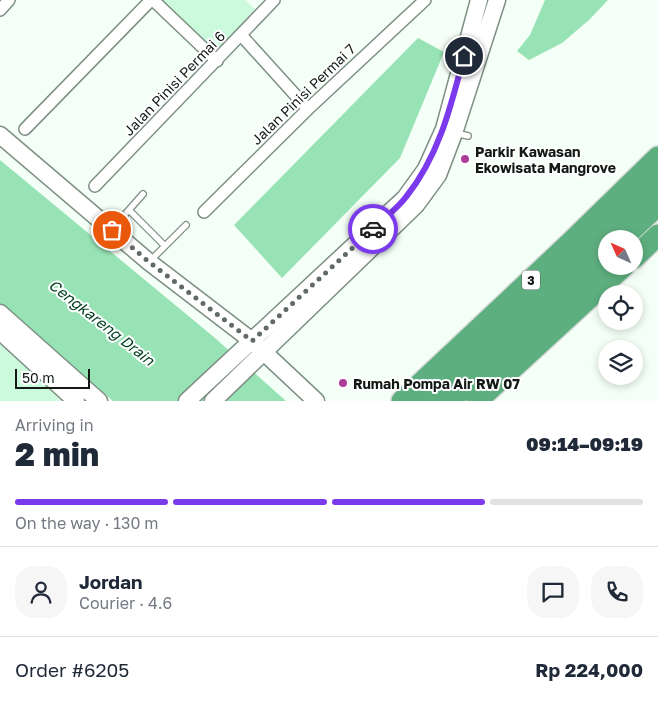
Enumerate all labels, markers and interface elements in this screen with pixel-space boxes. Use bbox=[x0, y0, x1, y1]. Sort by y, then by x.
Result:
street label: Jalan Pinisi Permai 6 bbox=[120, 27, 228, 139]
pin bbox=[443, 35, 485, 77]
street label: Jalan Pinisi Permai 7 bbox=[248, 40, 358, 148]
icon: home bbox=[450, 42, 478, 70]
place label: Parkir Kawasan Ekowisata Mangrove bbox=[475, 143, 616, 176]
marker: Parkir Kawasan Ekowisata Mangrove bbox=[459, 153, 471, 165]
courier bbox=[348, 204, 398, 254]
pin bbox=[91, 209, 133, 251]
icon: car bbox=[359, 215, 387, 243]
icon: bag bbox=[98, 216, 126, 244]
north arrow bbox=[598, 230, 642, 275]
map controls bbox=[598, 230, 643, 385]
road number: 3 bbox=[522, 270, 540, 290]
water label: Cengkareng Drain bbox=[45, 275, 159, 370]
button: locate bbox=[598, 285, 643, 330]
button: layers bbox=[598, 340, 643, 385]
scale bar bbox=[15, 366, 90, 389]
text: 50 m bbox=[22, 369, 55, 386]
place label: Rumah Pompa Air RW 07 bbox=[353, 375, 520, 392]
marker: Rumah Pompa Air RW 07 bbox=[337, 377, 349, 389]
text: Arriving in bbox=[15, 415, 94, 435]
text: 09:14–09:19 bbox=[526, 432, 643, 455]
text: 2 min bbox=[15, 435, 99, 473]
text: On the way · 130 m bbox=[15, 513, 159, 533]
button: person bbox=[15, 566, 67, 618]
button: chat bbox=[527, 566, 579, 618]
button: phone bbox=[591, 566, 643, 618]
text: Jordan bbox=[79, 570, 143, 593]
text: Courier · 4.6 bbox=[79, 593, 172, 613]
text: Order #6205 bbox=[15, 658, 129, 681]
text: Rp 224,000 bbox=[535, 658, 643, 681]

